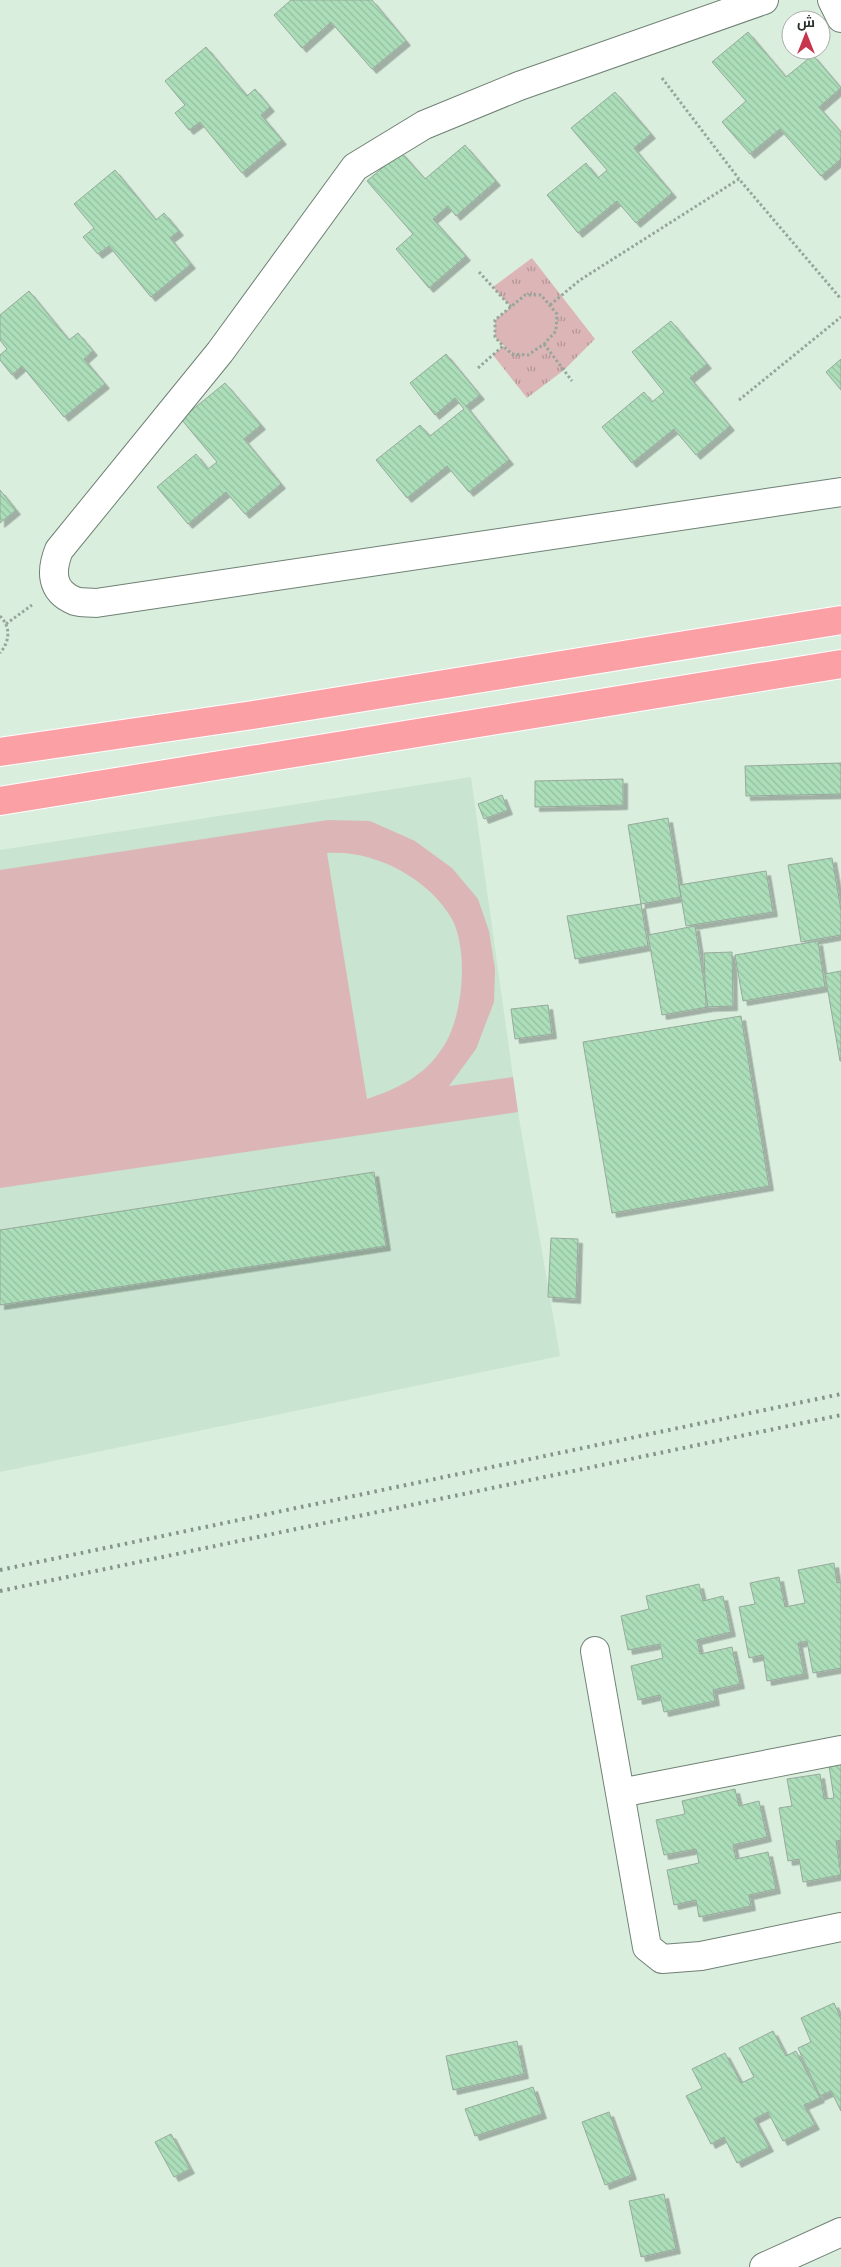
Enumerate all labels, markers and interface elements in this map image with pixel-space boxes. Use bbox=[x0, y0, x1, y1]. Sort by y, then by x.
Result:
north arrow bbox=[781, 10, 831, 60]
text: ش bbox=[797, 13, 815, 31]

